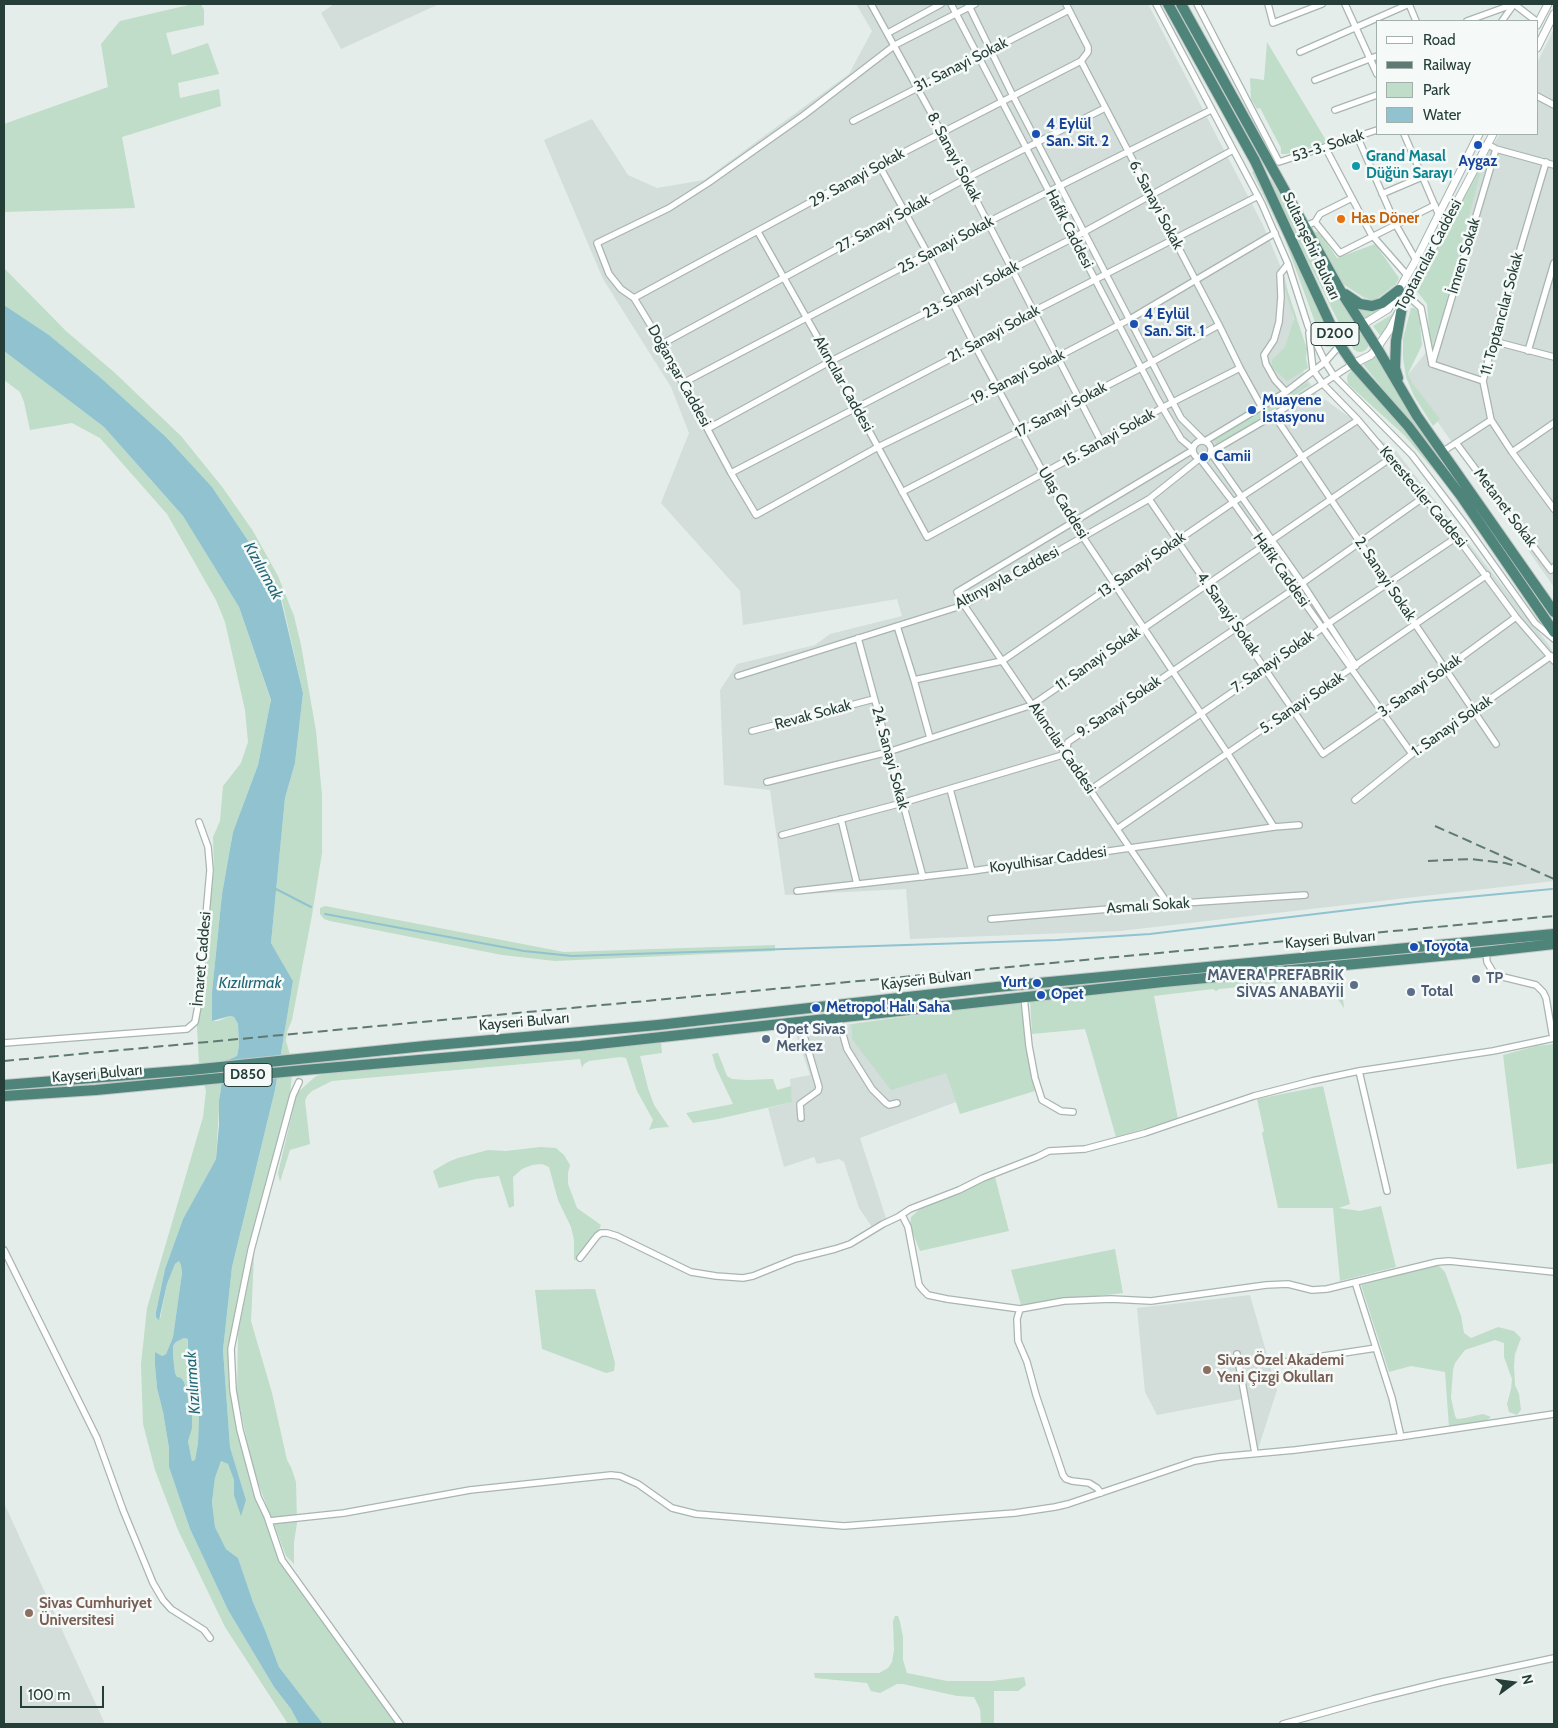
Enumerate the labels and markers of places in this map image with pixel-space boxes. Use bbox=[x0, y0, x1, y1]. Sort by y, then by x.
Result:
place label: 4 Eylül San. Sit. 2 bbox=[1046, 116, 1109, 151]
marker: 4 Eylül San. Sit. 2 bbox=[1030, 128, 1042, 140]
marker: Aygaz bbox=[1472, 139, 1484, 151]
place label: Grand Masal Düğün Sarayı bbox=[1366, 148, 1452, 183]
place label: Aygaz bbox=[1459, 153, 1497, 171]
marker: Grand Masal Düğün Sarayı bbox=[1350, 160, 1362, 172]
place label: Has Döner bbox=[1351, 210, 1419, 228]
marker: Has Döner bbox=[1335, 213, 1347, 225]
place label: 4 Eylül San. Sit. 1 bbox=[1144, 306, 1205, 341]
marker: 4 Eylül San. Sit. 1 bbox=[1128, 318, 1140, 330]
place label: Muayene İstasyonu bbox=[1262, 392, 1324, 427]
marker: Muayene İstasyonu bbox=[1246, 404, 1258, 416]
place label: Camii bbox=[1214, 448, 1251, 466]
marker: Camii bbox=[1198, 451, 1210, 463]
place label: Toyota bbox=[1424, 938, 1469, 956]
marker: Toyota bbox=[1408, 941, 1420, 953]
place label: MAVERA PREFABRİK SİVAS ANABAYİİ bbox=[1207, 967, 1344, 1002]
place label: TP bbox=[1486, 970, 1503, 988]
marker: TP bbox=[1470, 973, 1482, 985]
place label: Yurt bbox=[1000, 974, 1027, 992]
marker: Yurt bbox=[1031, 977, 1043, 989]
marker: MAVERA PREFABRİK SİVAS ANABAYİİ bbox=[1348, 979, 1360, 991]
place label: Total bbox=[1421, 983, 1453, 1001]
place label: Opet bbox=[1051, 986, 1084, 1004]
marker: Total bbox=[1405, 986, 1417, 998]
marker: Opet bbox=[1035, 989, 1047, 1001]
place label: Metropol Halı Saha bbox=[826, 999, 950, 1017]
marker: Metropol Halı Saha bbox=[810, 1002, 822, 1014]
place label: Opet Sivas Merkez bbox=[776, 1021, 846, 1056]
marker: Opet Sivas Merkez bbox=[760, 1033, 772, 1045]
place label: Sivas Özel Akademi Yeni Çizgi Okulları bbox=[1217, 1352, 1344, 1387]
marker: Sivas Özel Akademi Yeni Çizgi Okulları bbox=[1201, 1364, 1213, 1376]
place label: Sivas Cumhuriyet Üniversitesi bbox=[39, 1595, 152, 1630]
marker: Sivas Cumhuriyet Üniversitesi bbox=[23, 1607, 35, 1619]

